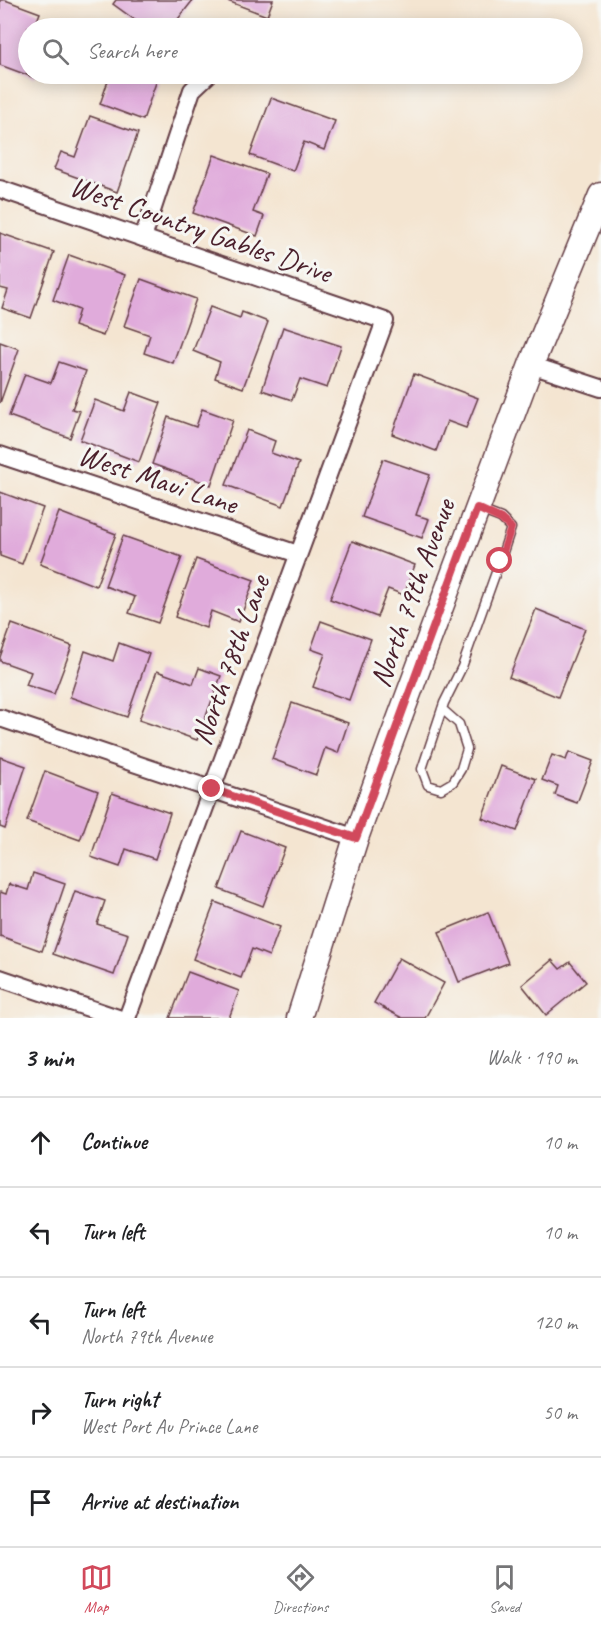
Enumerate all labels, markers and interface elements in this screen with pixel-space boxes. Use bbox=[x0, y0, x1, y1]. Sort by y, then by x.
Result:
search box bbox=[18, 18, 583, 84]
icon: search bbox=[39, 35, 72, 68]
text: Search here bbox=[87, 37, 177, 65]
street label: West Country Gables Drive bbox=[65, 166, 339, 292]
street label: West Maui Lane bbox=[74, 435, 244, 523]
street label: North 79th Avenue bbox=[360, 492, 464, 692]
route start bbox=[486, 547, 512, 573]
street label: North 78th Lane bbox=[182, 568, 279, 750]
route end bbox=[198, 775, 224, 801]
text: 3 min bbox=[24, 1041, 74, 1074]
text: Walk · 190 m bbox=[487, 1045, 577, 1070]
icon: ahead bbox=[24, 1126, 57, 1159]
text: Continue bbox=[81, 1128, 147, 1156]
text: 10 m bbox=[543, 1130, 577, 1155]
icon: left bbox=[24, 1216, 57, 1249]
text: Turn left bbox=[81, 1218, 145, 1246]
text: 10 m bbox=[543, 1220, 577, 1245]
text: Turn left bbox=[81, 1296, 145, 1324]
icon: left bbox=[24, 1306, 57, 1339]
text: 120 m bbox=[534, 1310, 577, 1335]
text: North 79th Avenue bbox=[81, 1324, 212, 1349]
text: Turn right bbox=[81, 1386, 158, 1414]
icon: right bbox=[24, 1396, 57, 1429]
text: 50 m bbox=[543, 1400, 577, 1425]
text: West Port Au Prince Lane bbox=[81, 1414, 257, 1439]
icon: arrive bbox=[24, 1486, 57, 1519]
text: Arrive at destination bbox=[81, 1488, 238, 1516]
tab: Map bbox=[80, 1561, 113, 1617]
tab: Directions bbox=[273, 1561, 328, 1617]
tab: Saved bbox=[488, 1561, 521, 1617]

